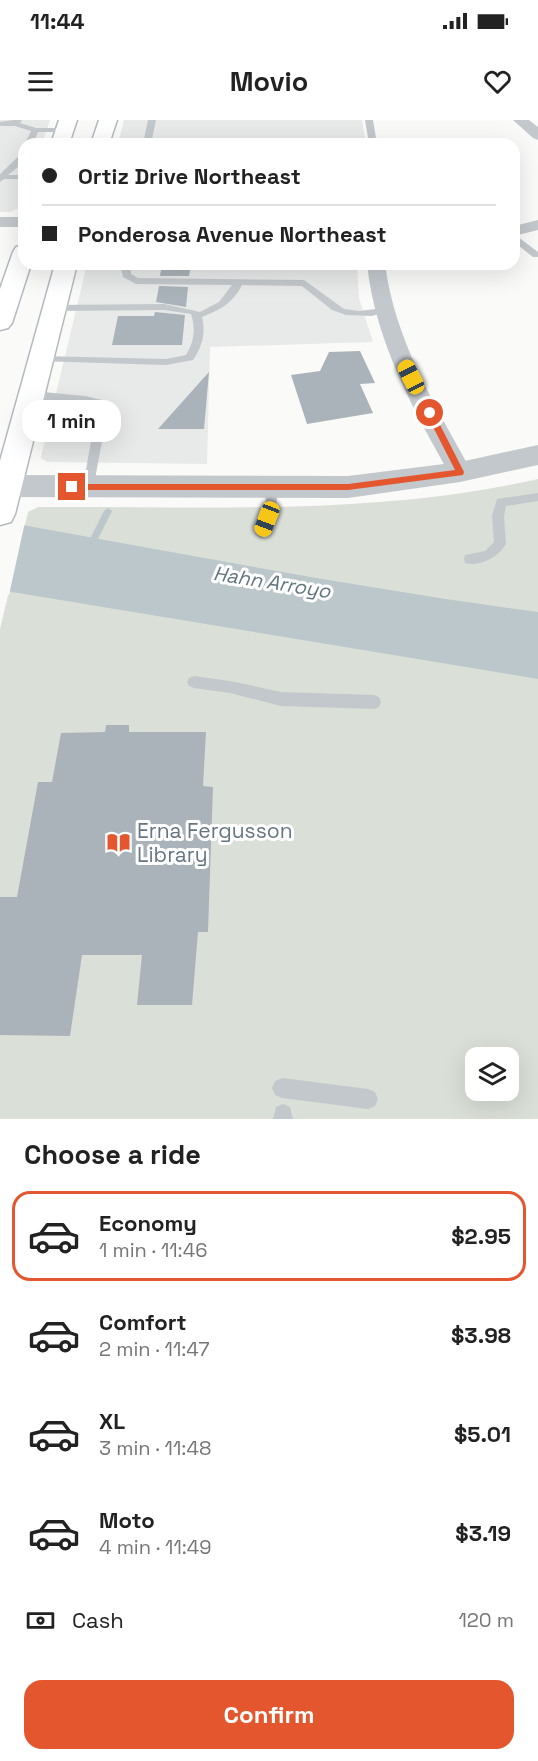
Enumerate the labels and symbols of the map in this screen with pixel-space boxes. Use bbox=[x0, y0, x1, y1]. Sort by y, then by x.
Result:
car bbox=[395, 357, 427, 397]
route start bbox=[416, 399, 443, 426]
callout: 1 min bbox=[22, 400, 122, 442]
route end bbox=[58, 473, 85, 500]
car bbox=[252, 499, 282, 539]
water label: Hahn Arroyo bbox=[212, 560, 333, 604]
place label: Erna Fergusson Library bbox=[137, 817, 293, 868]
library icon: Erna Fergusson Library bbox=[106, 829, 132, 855]

